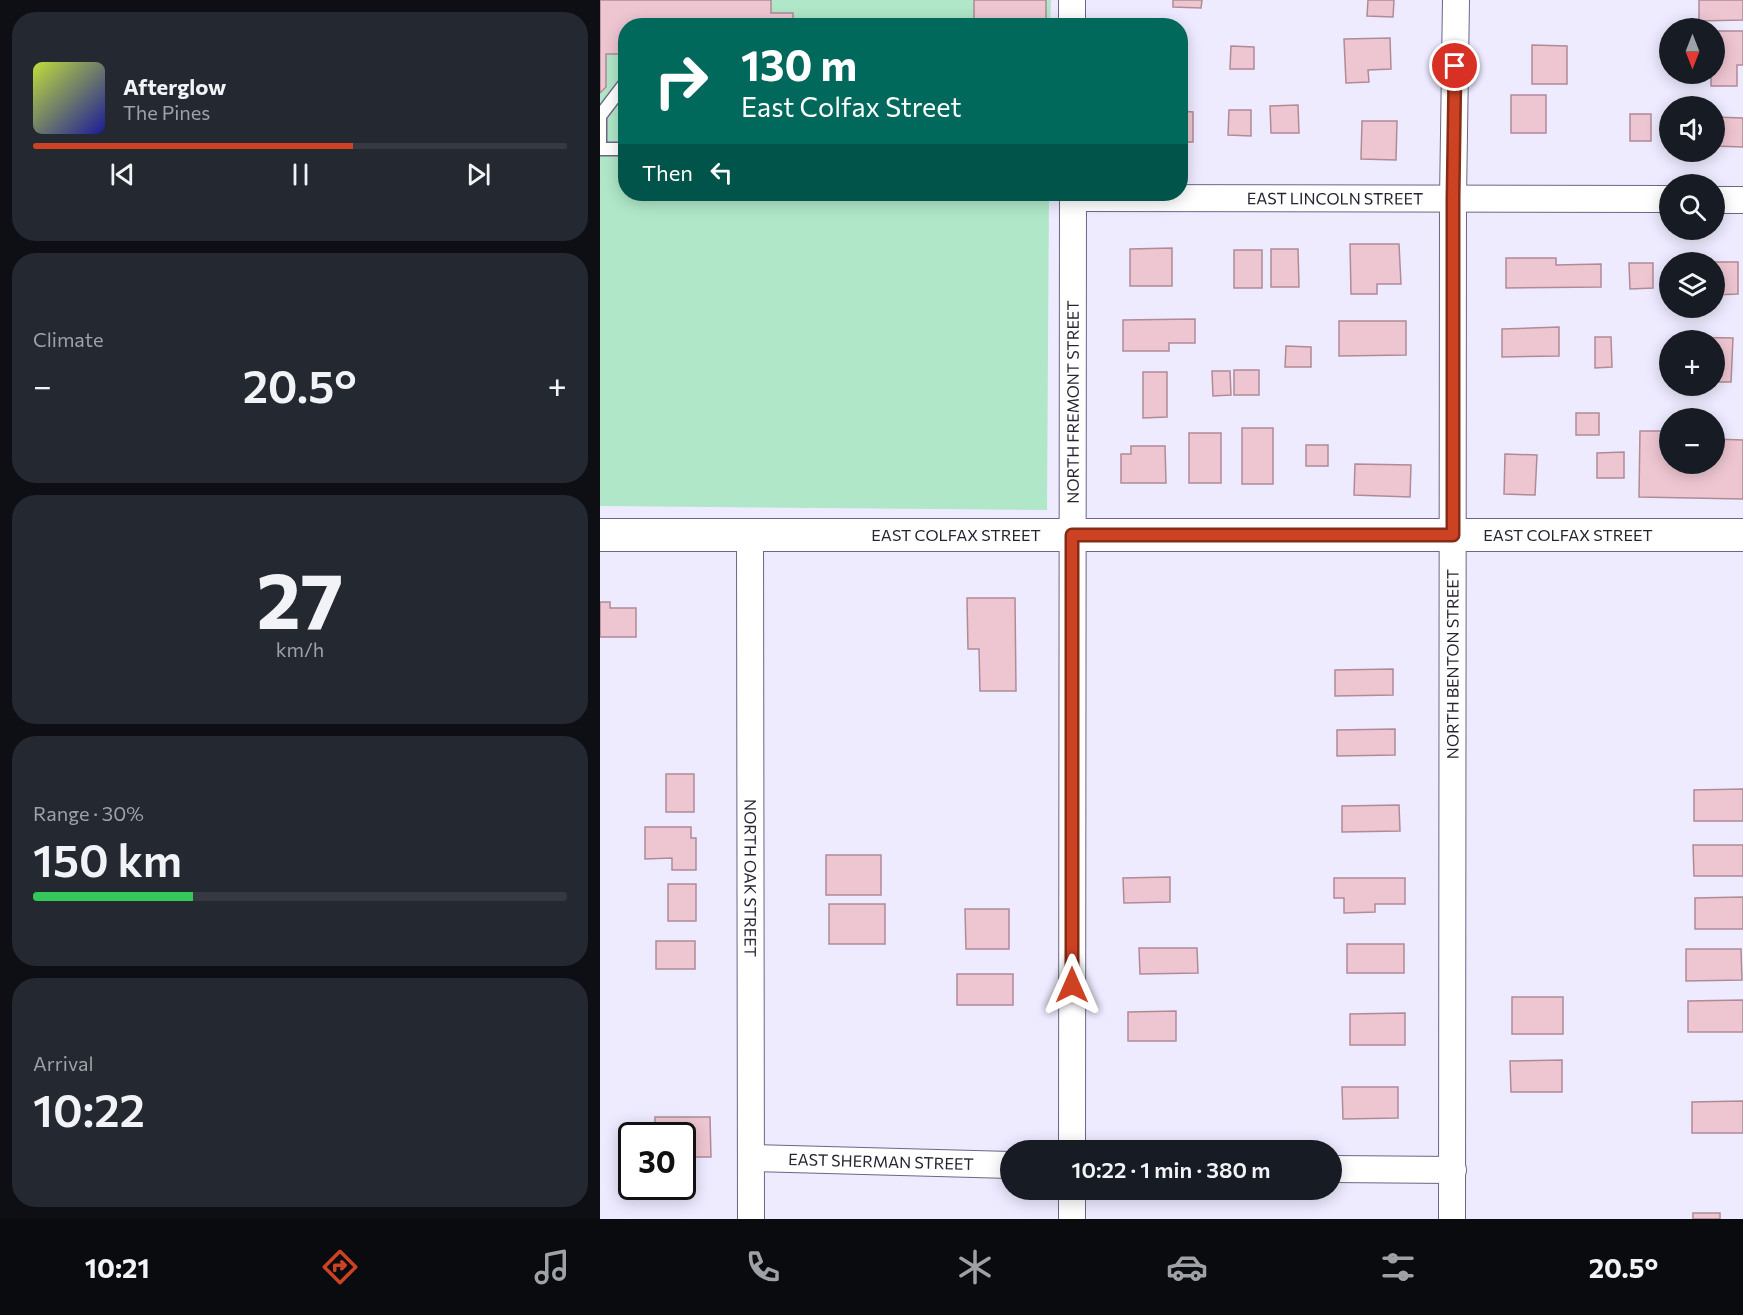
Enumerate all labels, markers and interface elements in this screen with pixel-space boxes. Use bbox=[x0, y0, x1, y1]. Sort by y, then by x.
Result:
north arrow bbox=[1659, 18, 1725, 84]
map controls bbox=[1659, 18, 1725, 474]
text: 130 m bbox=[741, 38, 857, 90]
pin bbox=[1429, 40, 1480, 91]
icon: right bbox=[642, 42, 720, 120]
icon: arrive bbox=[1438, 49, 1471, 82]
text: Afterglow bbox=[123, 73, 226, 100]
text: East Colfax Street bbox=[741, 90, 961, 123]
button: sound bbox=[1659, 96, 1725, 162]
text: The Pines bbox=[123, 100, 210, 124]
icon: left bbox=[705, 156, 738, 189]
icon: previous bbox=[106, 158, 139, 191]
icon: pause bbox=[284, 158, 317, 191]
icon: next bbox=[462, 158, 495, 191]
text: Then bbox=[642, 159, 693, 186]
button: search bbox=[1659, 174, 1725, 240]
street label: EAST LINCOLN STREET bbox=[1247, 188, 1423, 208]
button: layers bbox=[1659, 252, 1725, 318]
street label: NORTH FREMONT STREET bbox=[1063, 300, 1082, 504]
text: Climate bbox=[33, 327, 103, 351]
button: + bbox=[1659, 330, 1725, 396]
text: 20.5° bbox=[243, 357, 357, 412]
text: − bbox=[33, 364, 52, 405]
text: + bbox=[548, 364, 567, 405]
button: − bbox=[1659, 408, 1725, 474]
street label: EAST COLFAX STREET bbox=[871, 525, 1041, 544]
street label: EAST COLFAX STREET bbox=[1483, 525, 1653, 544]
text: 27 bbox=[257, 550, 343, 645]
street label: NORTH BENTON STREET bbox=[1442, 569, 1462, 759]
text: km/h bbox=[276, 637, 324, 661]
street label: NORTH OAK STREET bbox=[741, 799, 761, 957]
text: Range · 30% bbox=[33, 801, 144, 825]
text: 150 km bbox=[33, 831, 182, 886]
position arrow bbox=[1040, 953, 1104, 1017]
text: Arrival bbox=[33, 1051, 94, 1075]
text: 10:22 bbox=[33, 1081, 145, 1136]
speed limit sign: 30 bbox=[618, 1122, 696, 1200]
street label: EAST SHERMAN STREET bbox=[788, 1149, 974, 1173]
text: 10:22 · 1 min · 380 m bbox=[1072, 1156, 1270, 1183]
icon: directions bbox=[319, 1246, 361, 1288]
icon: music bbox=[531, 1246, 573, 1288]
icon: phone bbox=[742, 1246, 784, 1288]
icon: climate bbox=[954, 1246, 996, 1288]
icon: car bbox=[1166, 1246, 1208, 1288]
icon: filters bbox=[1377, 1246, 1419, 1288]
text: 10:21 bbox=[85, 1251, 150, 1284]
text: 20.5° bbox=[1589, 1251, 1658, 1284]

